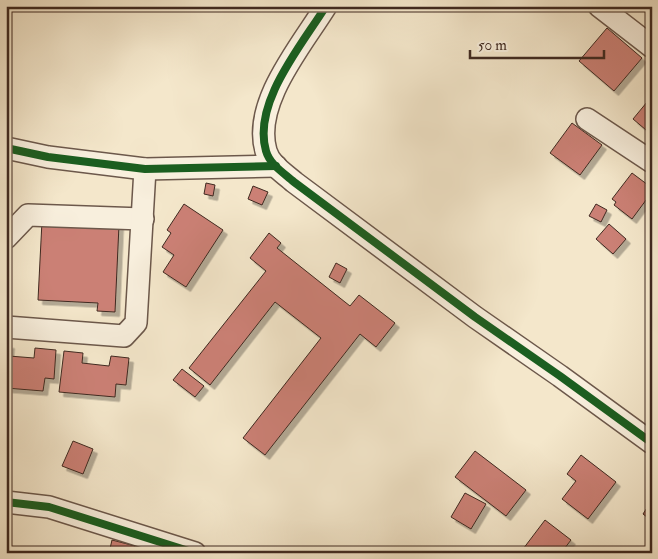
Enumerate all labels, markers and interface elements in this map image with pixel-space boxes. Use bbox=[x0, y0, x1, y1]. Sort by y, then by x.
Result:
scale bar bbox=[470, 28, 604, 60]
text: 50 m bbox=[478, 36, 507, 55]

